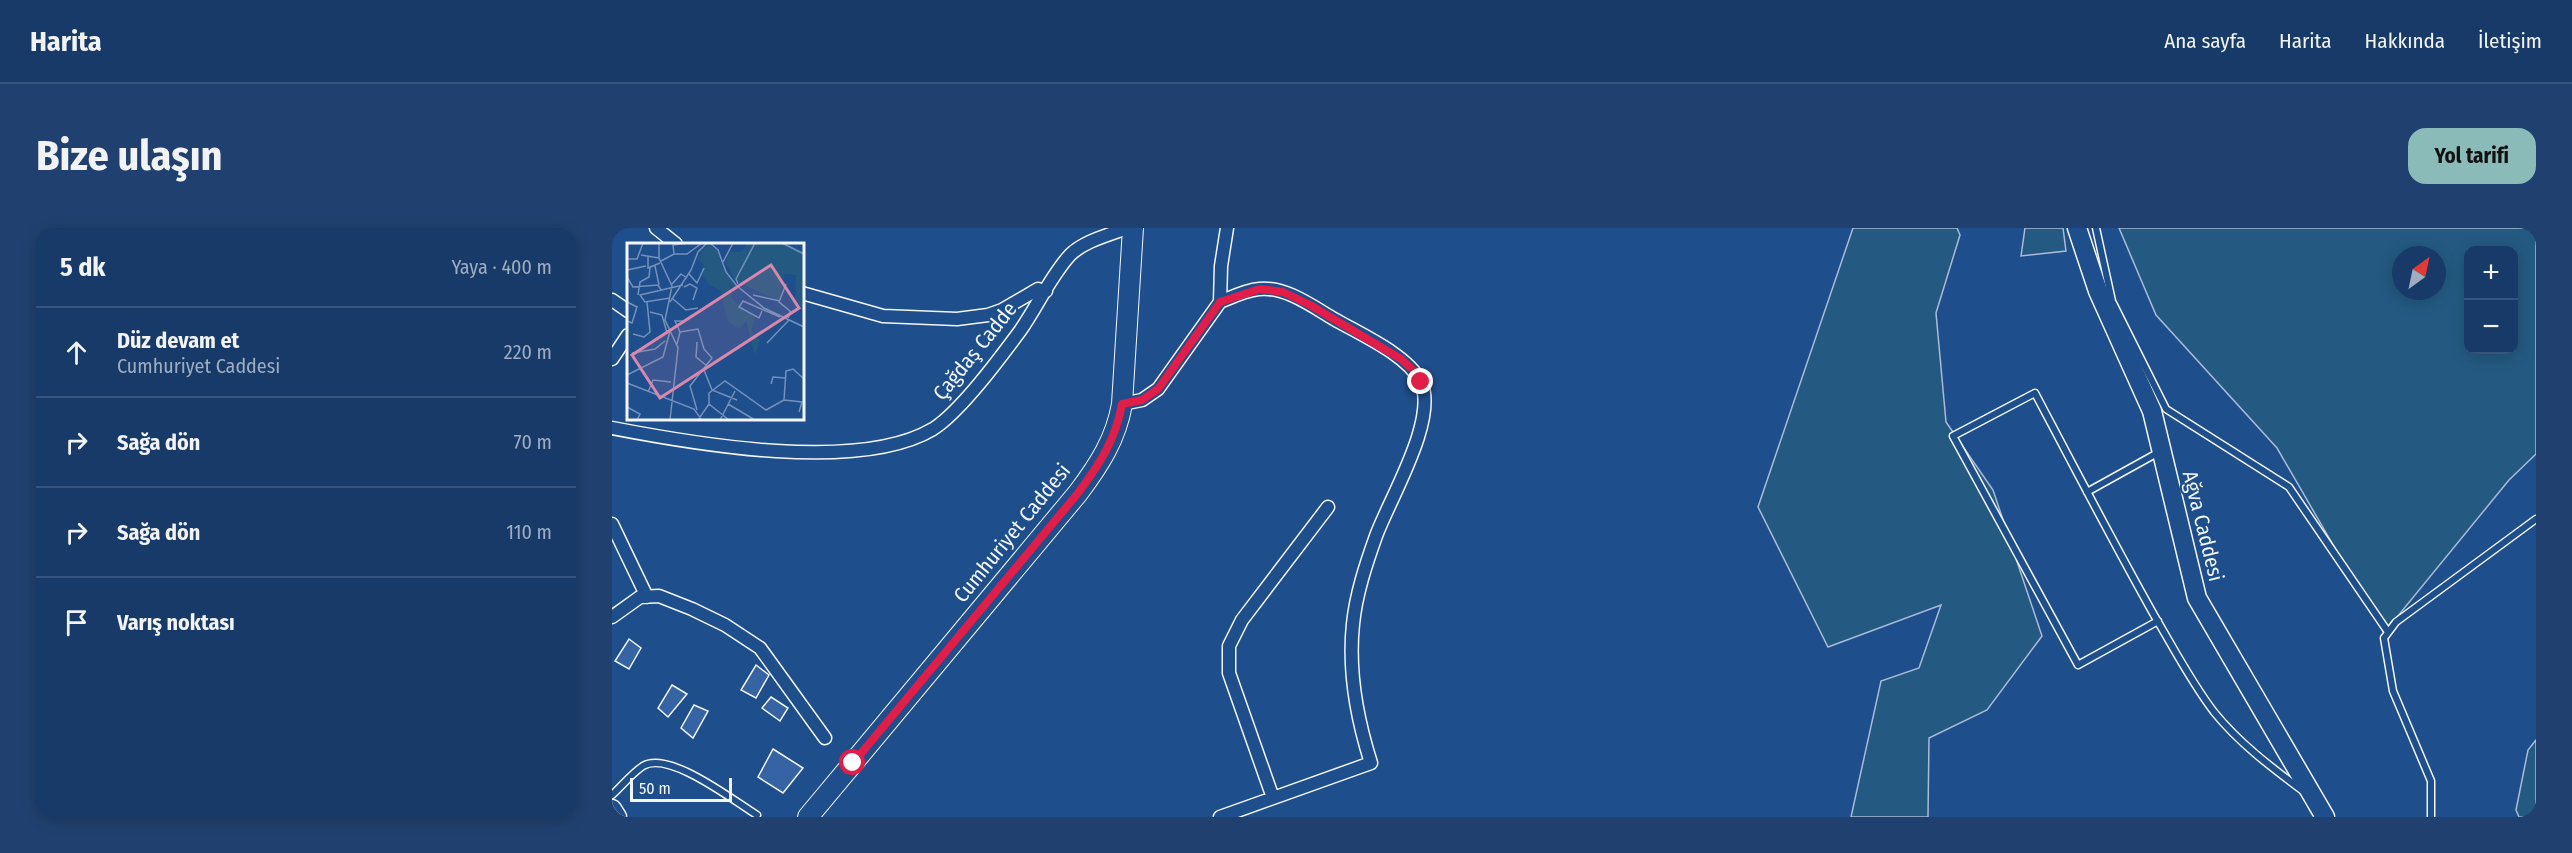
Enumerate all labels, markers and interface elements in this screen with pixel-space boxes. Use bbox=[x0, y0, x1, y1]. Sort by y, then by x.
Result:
text: Harita bbox=[30, 25, 102, 58]
text: Ana sayfa bbox=[2164, 28, 2246, 54]
text: Harita bbox=[2279, 28, 2332, 54]
text: Hakkında bbox=[2365, 28, 2445, 54]
text: İletişim bbox=[2478, 28, 2542, 54]
button: Yol tarifi bbox=[2408, 128, 2536, 184]
text: Bize ulaşın bbox=[36, 131, 223, 181]
inset map bbox=[627, 243, 804, 420]
north arrow bbox=[2392, 246, 2446, 300]
map controls bbox=[2464, 246, 2518, 354]
button: + bbox=[2464, 246, 2518, 300]
text: 5 dk bbox=[60, 252, 106, 283]
text: Yaya · 400 m bbox=[451, 255, 552, 279]
street label: Çağdaş Cadde bbox=[927, 297, 1023, 405]
button: − bbox=[2464, 300, 2518, 354]
text: Düz devam et bbox=[117, 327, 239, 354]
icon: ahead bbox=[60, 336, 93, 369]
text: 220 m bbox=[504, 340, 552, 364]
text: Cumhuriyet Caddesi bbox=[117, 354, 280, 378]
route end bbox=[1407, 368, 1433, 394]
icon: right bbox=[60, 426, 93, 459]
text: Sağa dön bbox=[117, 429, 200, 456]
text: 70 m bbox=[514, 430, 552, 454]
street label: Cumhuriyet Caddesi bbox=[948, 458, 1076, 608]
street label: Ağva Caddesi bbox=[2177, 468, 2229, 584]
icon: right bbox=[60, 516, 93, 549]
text: Sağa dön bbox=[117, 519, 200, 546]
text: 110 m bbox=[506, 520, 552, 544]
icon: arrive bbox=[60, 606, 93, 639]
text: Varış noktası bbox=[117, 609, 235, 636]
route start bbox=[839, 749, 865, 775]
scale bar bbox=[630, 775, 732, 802]
text: 50 m bbox=[639, 779, 671, 798]

